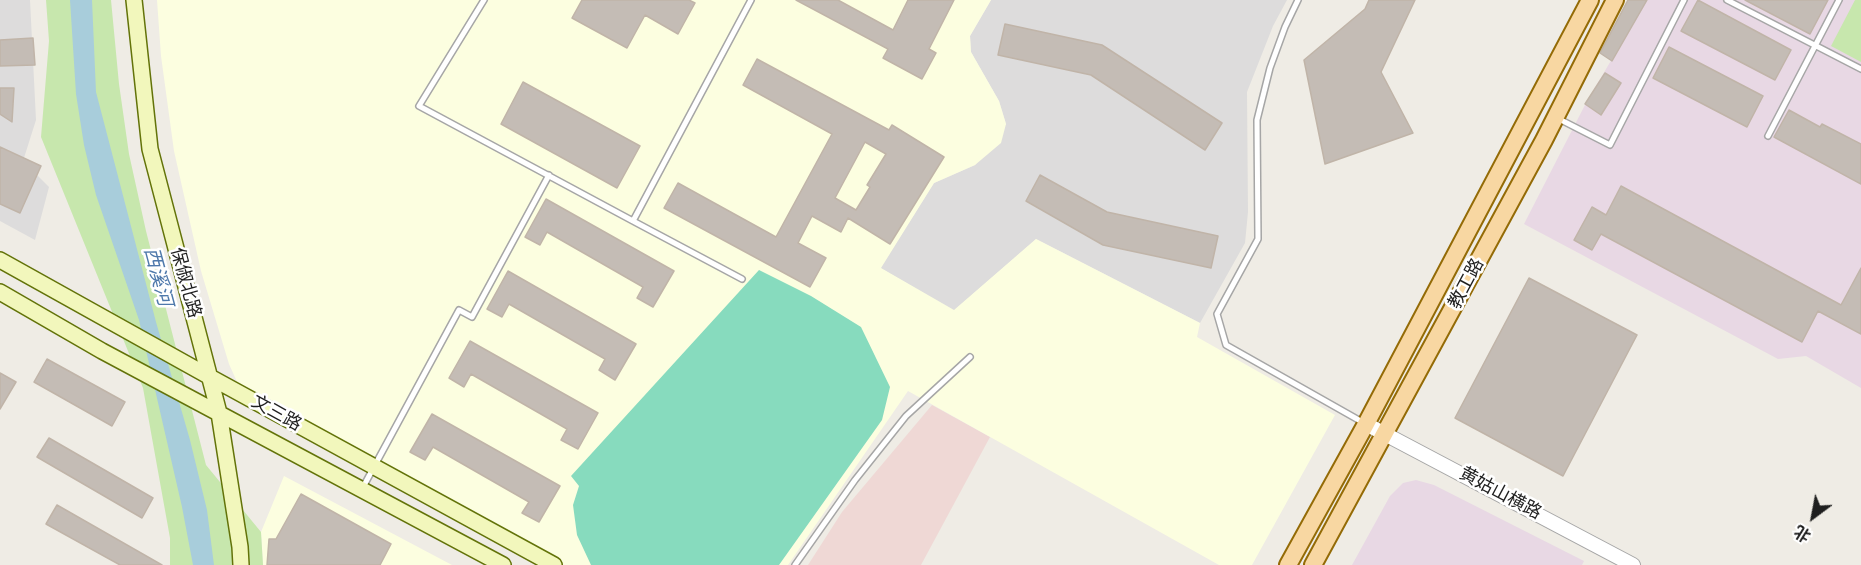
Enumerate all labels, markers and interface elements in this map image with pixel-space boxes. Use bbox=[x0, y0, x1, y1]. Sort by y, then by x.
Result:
water label: 西溪河 bbox=[138, 245, 176, 309]
street label: 保俶北路 bbox=[165, 245, 205, 321]
street label: 教工路 bbox=[1445, 255, 1489, 313]
street label: 文三路 bbox=[247, 391, 305, 437]
street label: 黄姑山横路 bbox=[1455, 463, 1545, 525]
north arrow bbox=[1783, 487, 1843, 547]
text: 北 bbox=[1791, 520, 1815, 545]

